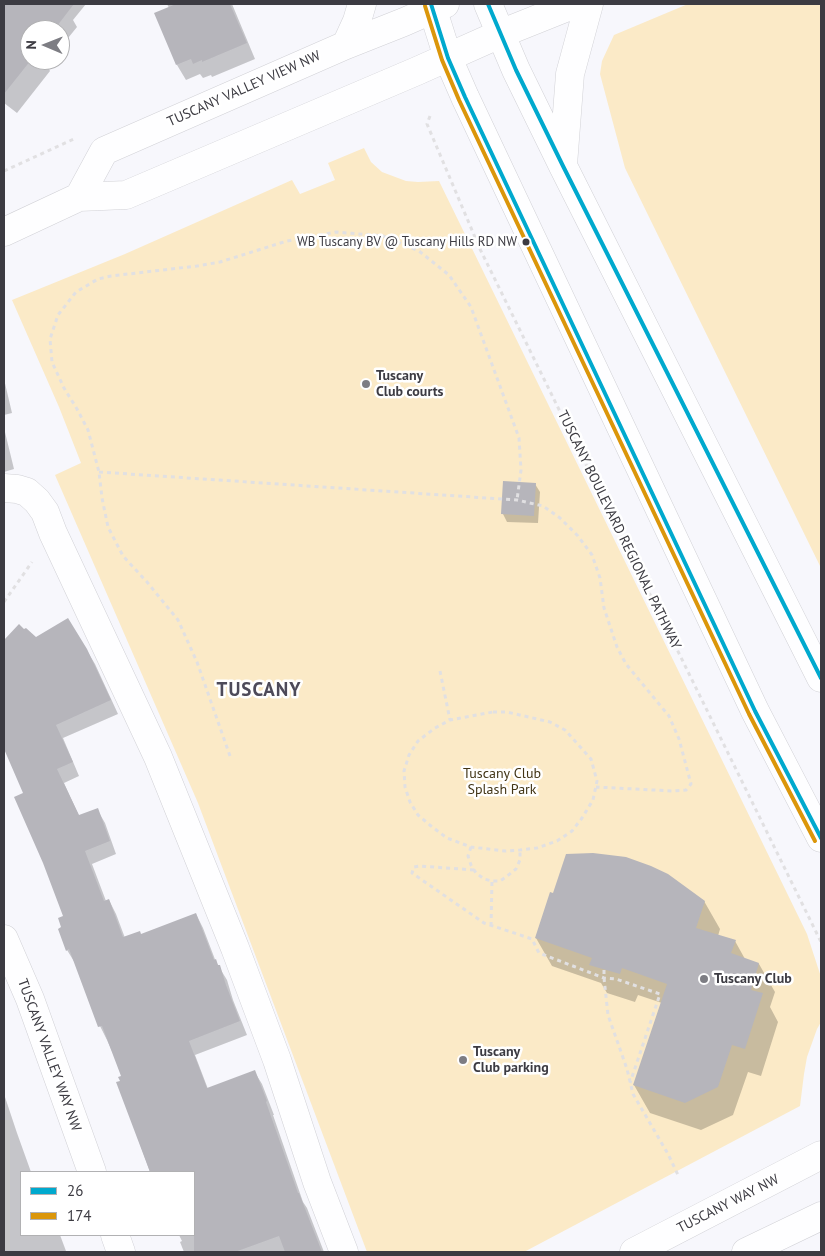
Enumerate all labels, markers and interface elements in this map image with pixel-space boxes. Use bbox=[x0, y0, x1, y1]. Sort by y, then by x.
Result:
north arrow bbox=[20, 20, 70, 70]
text: N bbox=[22, 40, 40, 50]
street label: TUSCANY VALLEY VIEW NW bbox=[165, 48, 323, 130]
place label: WB Tuscany BV @ Tuscany Hills RD NW bbox=[297, 234, 517, 250]
marker: WB Tuscany BV @ Tuscany Hills RD NW bbox=[521, 237, 531, 247]
place label: Tuscany Club courts bbox=[376, 368, 444, 401]
marker: Tuscany Club courts bbox=[360, 378, 372, 390]
street label: TUSCANY BOULEVARD REGIONAL PATHWAY bbox=[554, 408, 684, 652]
district label: TUSCANY bbox=[216, 680, 302, 702]
park label: Tuscany Club Splash Park bbox=[463, 766, 541, 799]
place label: Tuscany Club bbox=[714, 971, 792, 987]
marker: Tuscany Club bbox=[698, 973, 710, 985]
street label: TUSCANY VALLEY WAY NW bbox=[14, 976, 84, 1134]
place label: Tuscany Club parking bbox=[473, 1044, 549, 1076]
marker: Tuscany Club parking bbox=[457, 1054, 469, 1066]
legend bbox=[20, 1171, 195, 1236]
street label: TUSCANY WAY NW bbox=[674, 1171, 782, 1237]
text: 26 bbox=[67, 1181, 83, 1200]
text: 174 bbox=[67, 1206, 92, 1225]

